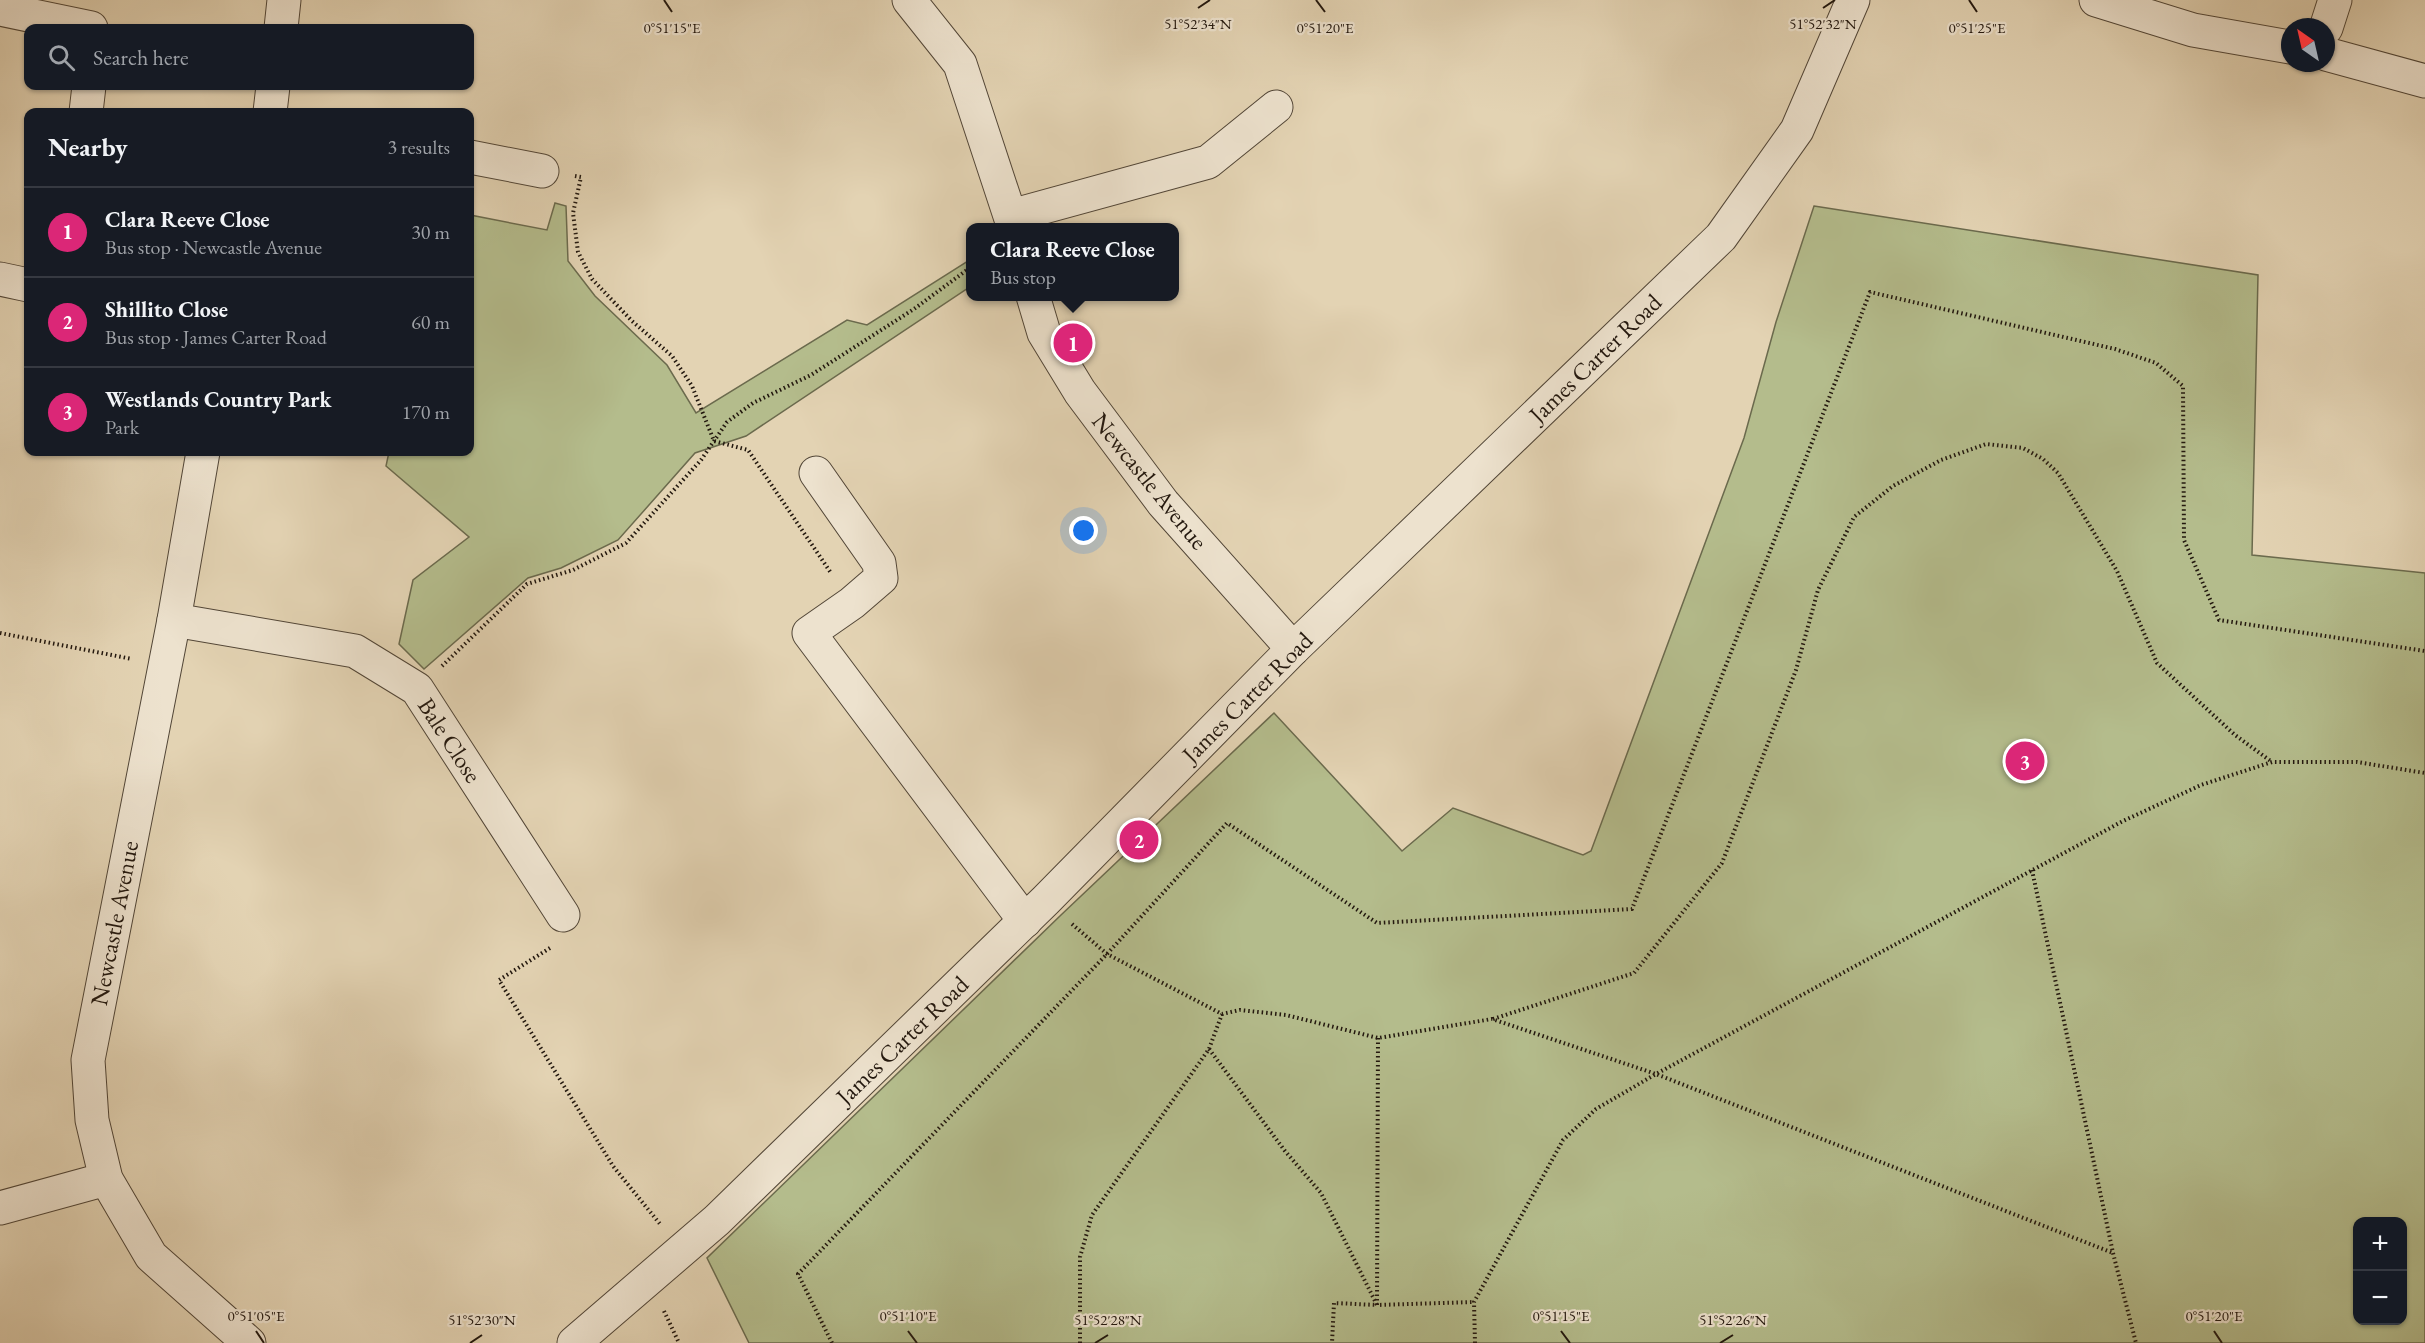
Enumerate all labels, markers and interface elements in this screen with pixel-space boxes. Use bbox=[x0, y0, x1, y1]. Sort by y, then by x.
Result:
text: 51°52'34"N bbox=[1164, 14, 1232, 33]
text: 51°52'32"N bbox=[1789, 14, 1857, 33]
text: 0°51'15"E bbox=[644, 18, 701, 37]
text: 0°51'20"E bbox=[1297, 18, 1354, 37]
text: 0°51'25"E bbox=[1949, 18, 2006, 37]
north arrow bbox=[2281, 18, 2335, 72]
search box bbox=[24, 24, 474, 90]
icon: search bbox=[45, 41, 78, 74]
text: Search here bbox=[93, 43, 188, 72]
text: Nearby bbox=[48, 130, 128, 164]
text: 3 results bbox=[387, 134, 450, 160]
text: Clara Reeve Close bbox=[105, 205, 270, 234]
text: 1 bbox=[62, 219, 73, 245]
text: 30 m bbox=[411, 219, 450, 245]
popup bbox=[966, 223, 1179, 301]
text: Bus stop · Newcastle Avenue bbox=[105, 234, 322, 260]
text: Clara Reeve Close bbox=[990, 235, 1155, 264]
text: Bus stop bbox=[990, 264, 1056, 290]
street label: James Carter Road bbox=[1521, 286, 1669, 431]
text: Shillito Close bbox=[105, 295, 228, 324]
text: 2 bbox=[62, 309, 73, 335]
text: 60 m bbox=[411, 309, 450, 335]
pin: 1 bbox=[1054, 320, 1092, 366]
text: Bus stop · James Carter Road bbox=[105, 324, 327, 350]
text: Westlands Country Park bbox=[105, 385, 331, 414]
text: 3 bbox=[62, 399, 73, 425]
text: 170 m bbox=[402, 399, 450, 425]
street label: Newcastle Avenue bbox=[1085, 406, 1215, 556]
text: Park bbox=[105, 414, 139, 440]
your location bbox=[1069, 516, 1098, 545]
street label: James Carter Road bbox=[1173, 624, 1320, 771]
street label: Bale Close bbox=[411, 692, 489, 788]
pin: 3 bbox=[2006, 738, 2044, 783]
pin: 2 bbox=[1120, 818, 1158, 862]
street label: Newcastle Avenue bbox=[83, 838, 145, 1008]
street label: James Carter Road bbox=[828, 968, 976, 1113]
map controls bbox=[2353, 1217, 2407, 1325]
button: + bbox=[2353, 1217, 2407, 1271]
button: − bbox=[2353, 1271, 2407, 1325]
text: 0°51'05"E bbox=[228, 1306, 285, 1325]
text: 0°51'10"E bbox=[880, 1306, 937, 1325]
text: 0°51'15"E bbox=[1533, 1306, 1590, 1325]
text: 0°51'20"E bbox=[2186, 1306, 2243, 1325]
text: 51°52'30"N bbox=[448, 1310, 516, 1329]
text: 51°52'28"N bbox=[1074, 1310, 1142, 1329]
text: 51°52'26"N bbox=[1699, 1310, 1767, 1329]

